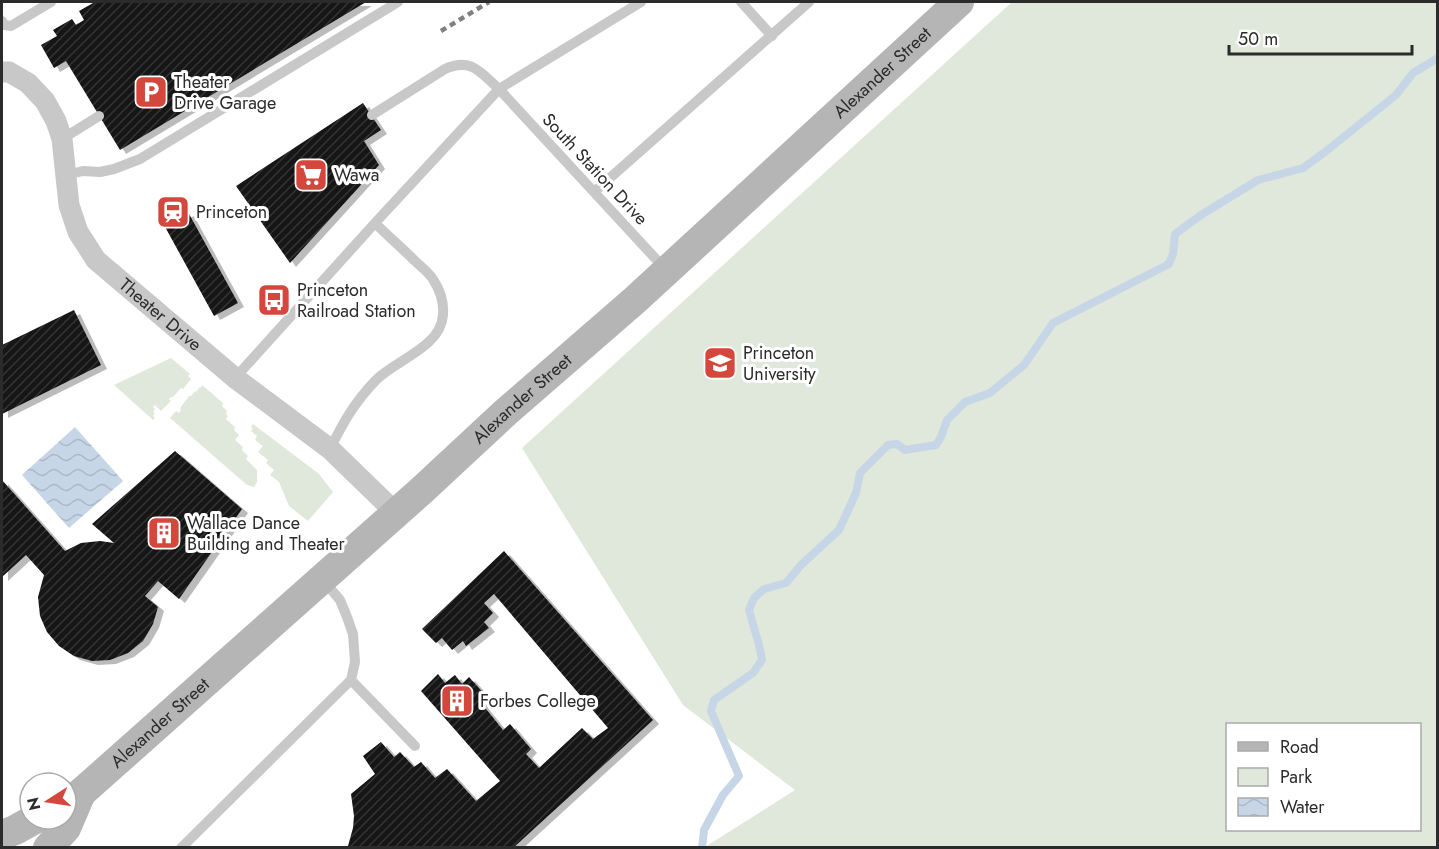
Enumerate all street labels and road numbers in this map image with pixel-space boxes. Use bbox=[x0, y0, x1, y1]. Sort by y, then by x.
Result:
street label: Alexander Street bbox=[827, 20, 937, 124]
street label: South Station Drive bbox=[536, 107, 654, 231]
street label: Theater Drive bbox=[113, 272, 207, 357]
street label: Alexander Street bbox=[467, 347, 578, 450]
street label: Alexander Street bbox=[105, 671, 216, 774]

